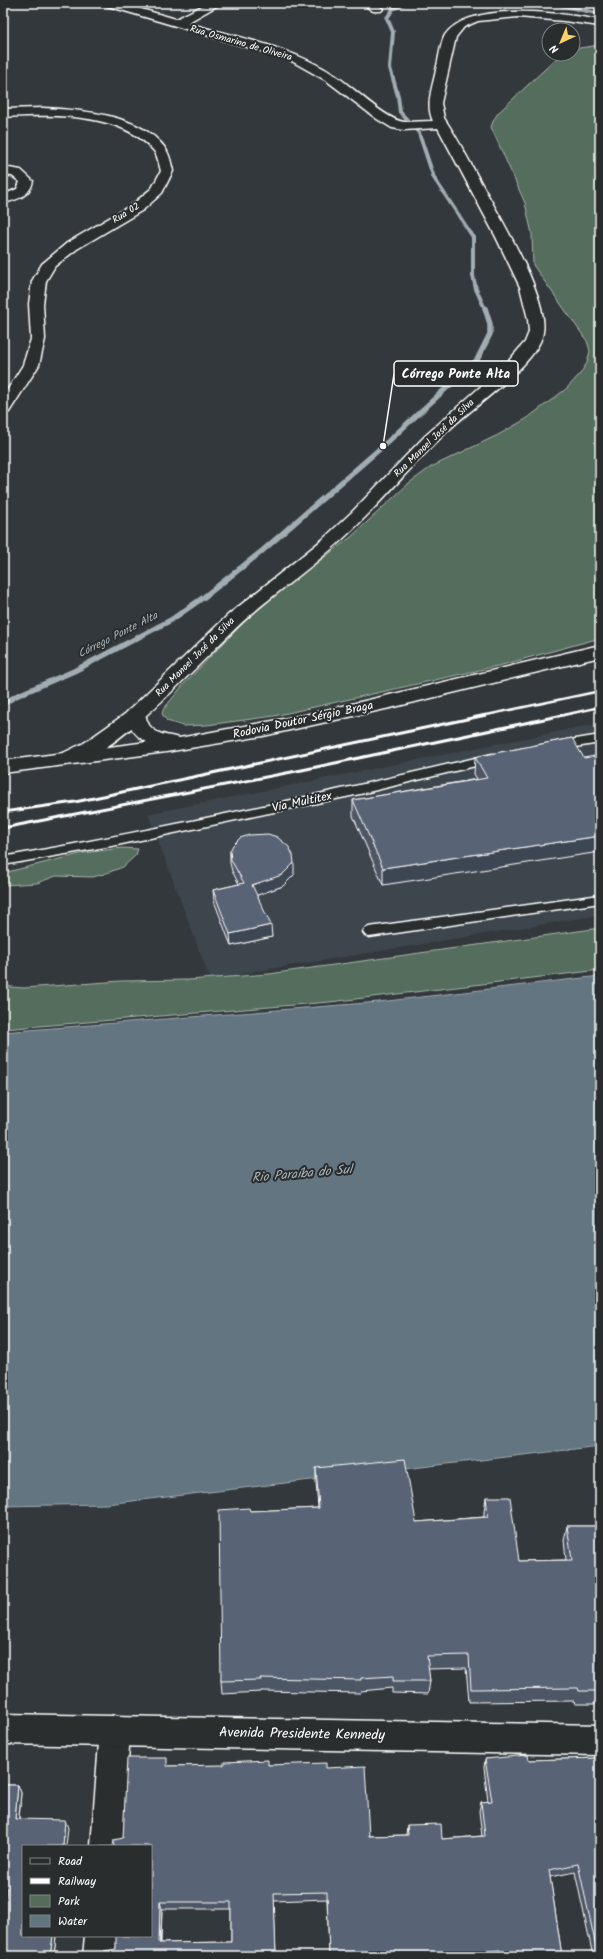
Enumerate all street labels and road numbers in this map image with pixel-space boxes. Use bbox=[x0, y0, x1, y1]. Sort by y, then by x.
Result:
street label: Rua Osmarino de Oliveira bbox=[188, 21, 294, 65]
street label: Rua 02 bbox=[109, 198, 143, 228]
street label: Rua Manoel José da Silva bbox=[390, 395, 478, 481]
street label: Rua Manoel José da Silva bbox=[151, 613, 239, 701]
street label: Rodovia Doutor Sérgio Braga bbox=[231, 696, 375, 744]
street label: Via Multitex bbox=[270, 786, 334, 818]
street label: Avenida Presidente Kennedy bbox=[219, 1722, 386, 1746]

